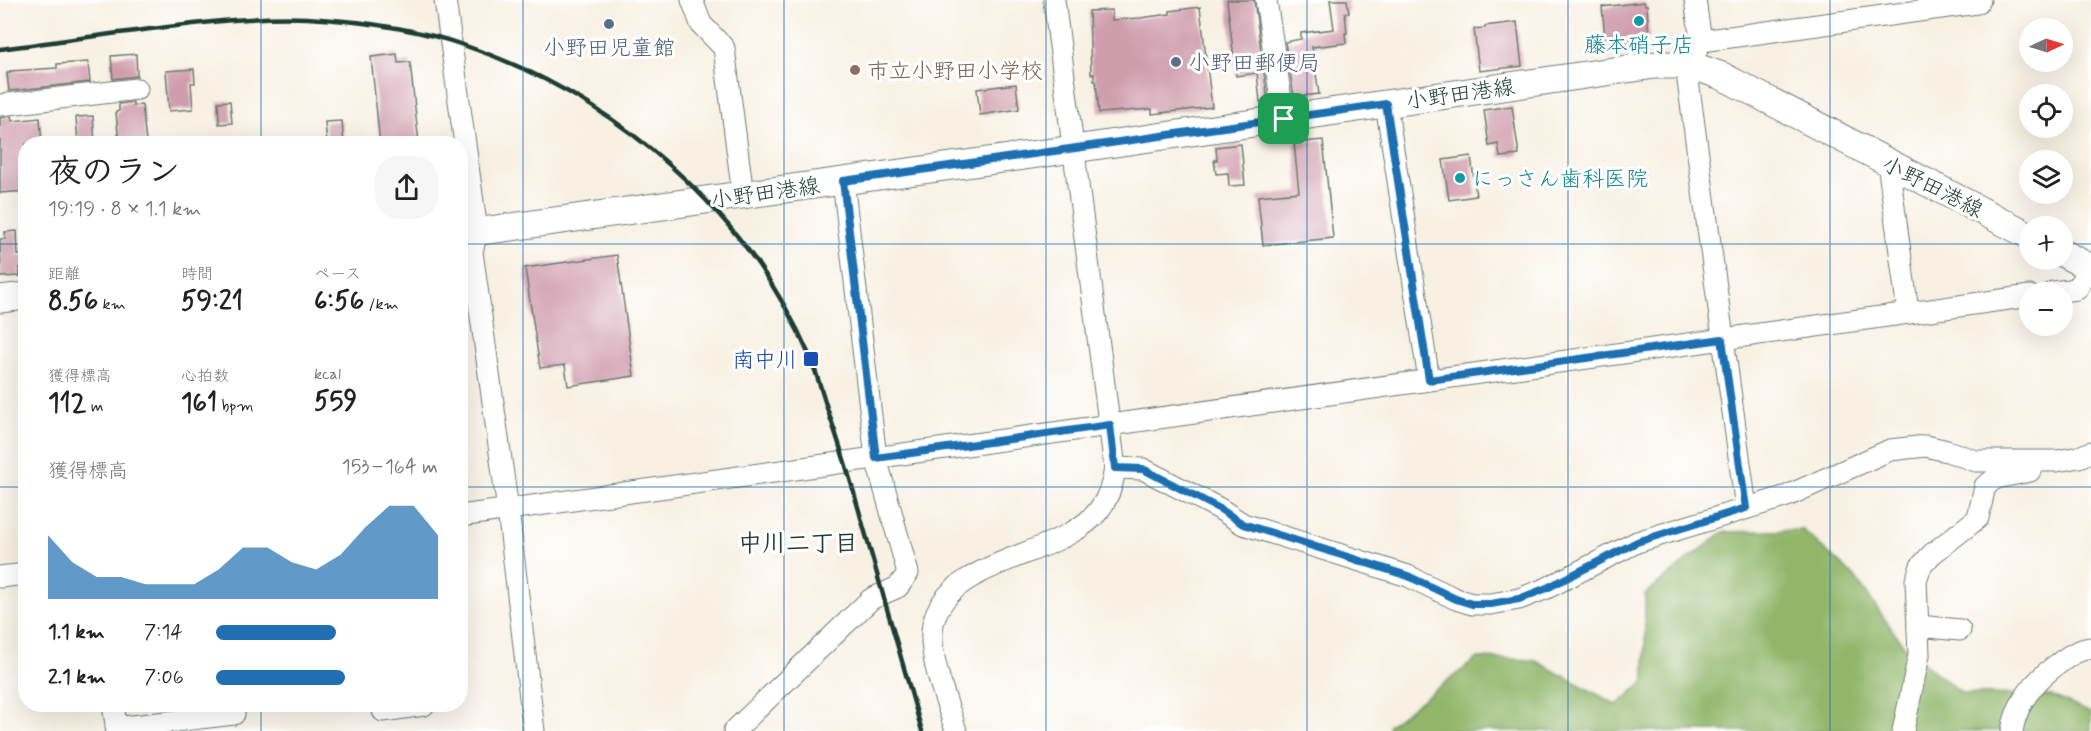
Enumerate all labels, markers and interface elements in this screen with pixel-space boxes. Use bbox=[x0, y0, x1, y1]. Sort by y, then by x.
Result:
marker: 藤本硝子店 bbox=[1632, 14, 1646, 28]
marker: 小野田児童館 bbox=[602, 17, 616, 31]
north arrow bbox=[2019, 18, 2073, 72]
map controls bbox=[2019, 18, 2073, 336]
place label: 藤本硝子店 bbox=[1584, 32, 1694, 60]
place label: 小野田児童館 bbox=[543, 35, 675, 63]
place label: 小野田郵便局 bbox=[1188, 50, 1320, 78]
marker: 小野田郵便局 bbox=[1169, 55, 1183, 69]
place label: 市立小野田小学校 bbox=[867, 58, 1043, 86]
marker: 市立小野田小学校 bbox=[848, 63, 862, 77]
street label: 小野田港線 bbox=[1404, 73, 1517, 116]
button: locate bbox=[2019, 84, 2073, 138]
pin bbox=[1258, 93, 1309, 144]
icon: arrive bbox=[1267, 102, 1300, 135]
street label: 小野田港線 bbox=[1877, 150, 1987, 225]
button: layers bbox=[2019, 150, 2073, 204]
text: 夜のラン bbox=[48, 151, 180, 195]
button: share bbox=[375, 156, 438, 219]
place label: にっさん歯科医院 bbox=[1472, 166, 1648, 194]
marker: にっさん歯科医院 bbox=[1453, 171, 1467, 185]
street label: 小野田港線 bbox=[709, 172, 822, 215]
text: 19:19 · 8 × 1.1 km bbox=[48, 196, 201, 223]
button: + bbox=[2019, 216, 2073, 270]
text: 距離 bbox=[48, 264, 80, 285]
text: 時間 bbox=[181, 264, 213, 285]
text: ペース bbox=[314, 264, 361, 285]
button: − bbox=[2019, 282, 2073, 336]
text: 8.56 bbox=[48, 285, 98, 319]
text: 59:21 bbox=[181, 285, 243, 319]
text: 6:56 bbox=[314, 285, 364, 319]
text: km bbox=[98, 294, 126, 315]
text: /km bbox=[364, 294, 399, 315]
place label: 南中川 bbox=[732, 347, 798, 375]
marker: 南中川 bbox=[802, 350, 820, 368]
text: kcal bbox=[314, 364, 341, 385]
text: 獲得標高 bbox=[48, 366, 112, 387]
text: 心拍数 bbox=[181, 366, 229, 387]
text: 559 bbox=[314, 385, 357, 419]
text: 112 bbox=[48, 387, 86, 421]
text: 161 bbox=[181, 387, 217, 421]
text: m bbox=[86, 396, 103, 417]
text: bpm bbox=[217, 396, 254, 417]
text: 153–164 m bbox=[342, 454, 438, 481]
text: 獲得標高 bbox=[48, 458, 128, 485]
district label: 中川二丁目 bbox=[738, 529, 858, 560]
text: 1.1 km bbox=[48, 619, 105, 646]
text: 7:14 bbox=[144, 619, 183, 646]
text: 2.1 km bbox=[48, 664, 105, 691]
text: 7:06 bbox=[144, 664, 184, 691]

